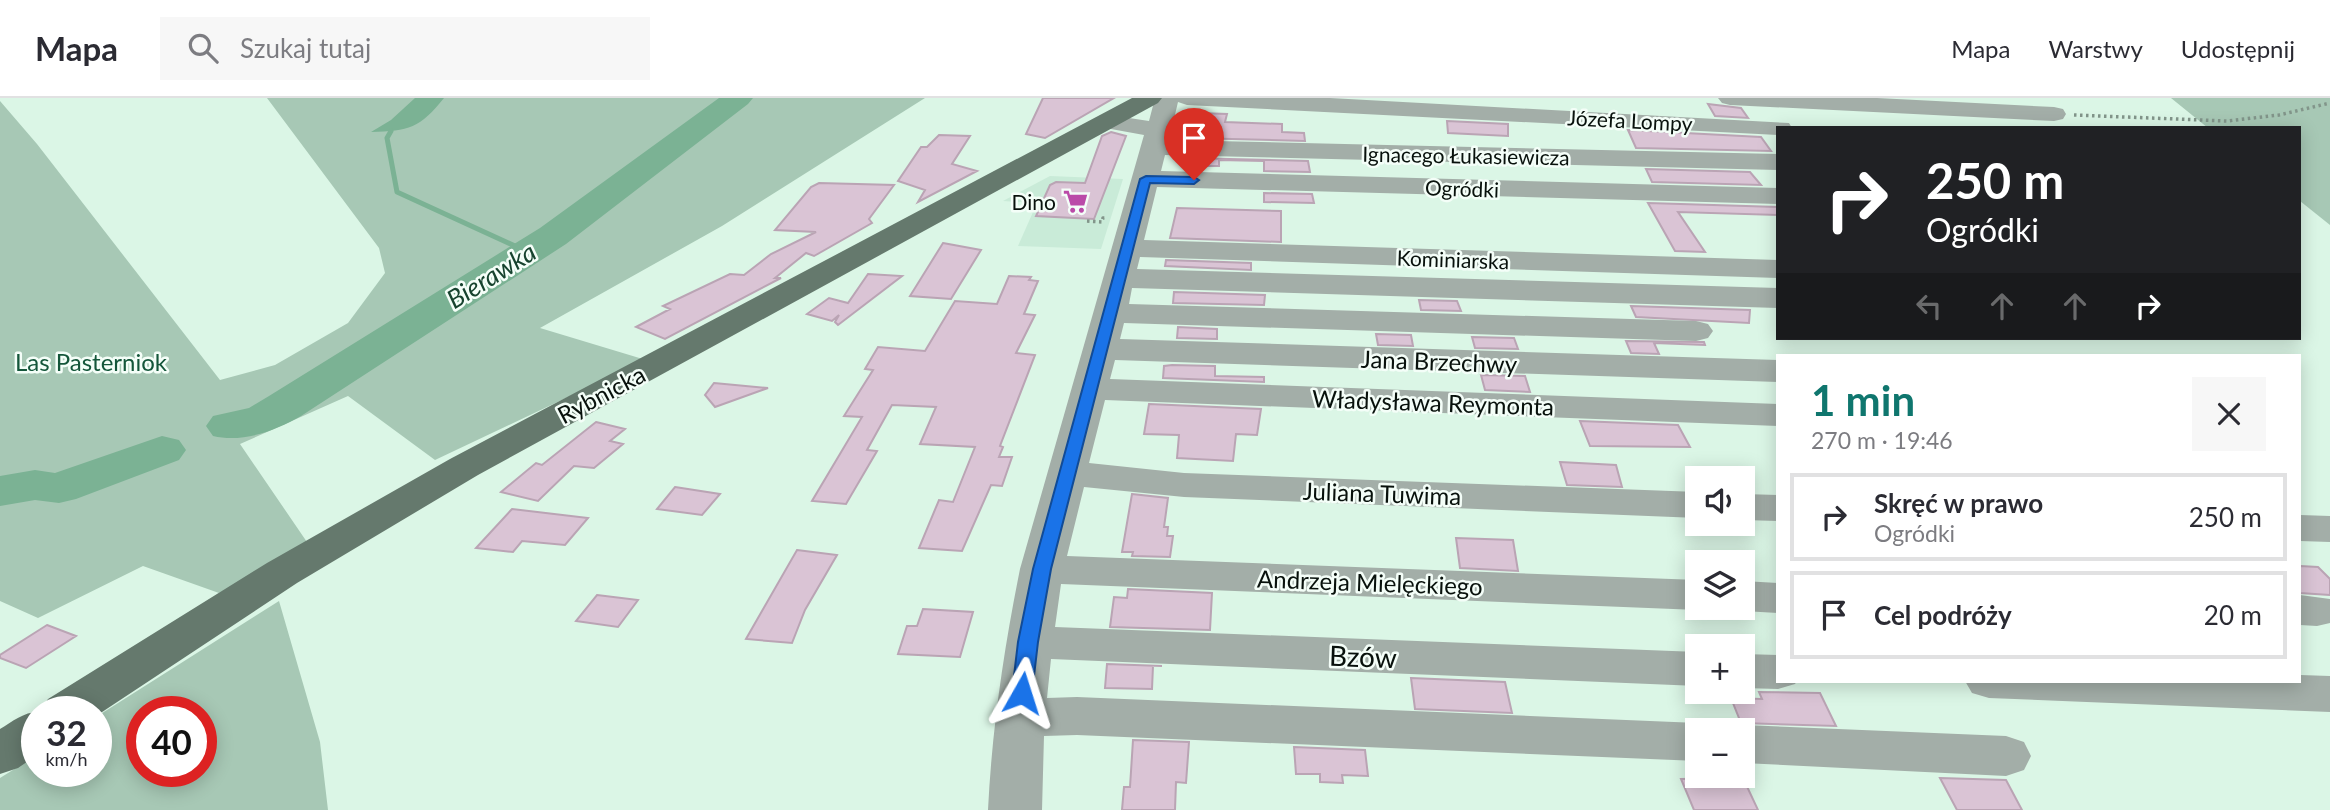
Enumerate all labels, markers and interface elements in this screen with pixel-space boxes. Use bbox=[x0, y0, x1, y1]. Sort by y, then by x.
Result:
search box bbox=[160, 17, 650, 80]
text: Mapa bbox=[35, 28, 118, 68]
icon: search bbox=[184, 29, 222, 67]
text: Szukaj tutaj bbox=[240, 32, 371, 64]
text: Mapa bbox=[1951, 34, 2010, 63]
text: Warstwy bbox=[2048, 34, 2143, 63]
text: Udostępnij bbox=[2181, 34, 2295, 63]
street label: Józefa Lompy bbox=[1567, 104, 1693, 136]
pin bbox=[1164, 108, 1224, 180]
icon: arrive bbox=[1175, 119, 1213, 157]
street label: Ignacego Łukasiewicza bbox=[1362, 141, 1570, 169]
text: 250 m bbox=[1926, 151, 2064, 209]
icon: right bbox=[1811, 154, 1902, 245]
street label: Ogródki bbox=[1425, 174, 1499, 202]
supermarket icon: Dino bbox=[1062, 187, 1090, 215]
place label: Dino bbox=[1012, 189, 1056, 214]
text: Ogródki bbox=[1926, 210, 2039, 249]
water label: Bierawka bbox=[440, 235, 542, 315]
street label: Kominiarska bbox=[1396, 245, 1510, 273]
icon: left bbox=[1910, 287, 1948, 325]
icon: ahead bbox=[1983, 287, 2021, 325]
icon: ahead bbox=[2056, 287, 2094, 325]
icon: right bbox=[2129, 287, 2167, 325]
street label: Jana Brzechwy bbox=[1360, 344, 1518, 378]
park label: Las Pasterniok bbox=[15, 347, 168, 376]
street label: Rybnicka bbox=[552, 359, 650, 429]
text: 1 min bbox=[1811, 375, 1915, 425]
button: close bbox=[2192, 377, 2266, 451]
street label: Władysława Reymonta bbox=[1311, 383, 1555, 421]
text: 270 m · 19:46 bbox=[1811, 426, 1953, 454]
map controls bbox=[1685, 466, 1755, 788]
button: sound bbox=[1685, 466, 1755, 536]
street label: Juliana Tuwima bbox=[1302, 476, 1462, 510]
text: Skręć w prawo bbox=[1874, 487, 2043, 519]
icon: right bbox=[1815, 498, 1853, 536]
text: 250 m bbox=[2189, 501, 2262, 533]
text: Ogródki bbox=[1874, 519, 1955, 547]
button: layers bbox=[1685, 550, 1755, 620]
street label: Andrzeja Mielęckiego bbox=[1257, 564, 1483, 600]
icon: arrive bbox=[1815, 596, 1853, 634]
text: Cel podróży bbox=[1874, 599, 2012, 631]
text: 20 m bbox=[2204, 599, 2262, 631]
button: + bbox=[1685, 634, 1755, 704]
street label: Bzów bbox=[1329, 638, 1397, 674]
position arrow bbox=[985, 656, 1059, 730]
speed limit sign: 40 bbox=[126, 696, 217, 787]
text: 32 bbox=[46, 711, 87, 753]
button: − bbox=[1685, 718, 1755, 788]
text: km/h bbox=[45, 748, 88, 770]

